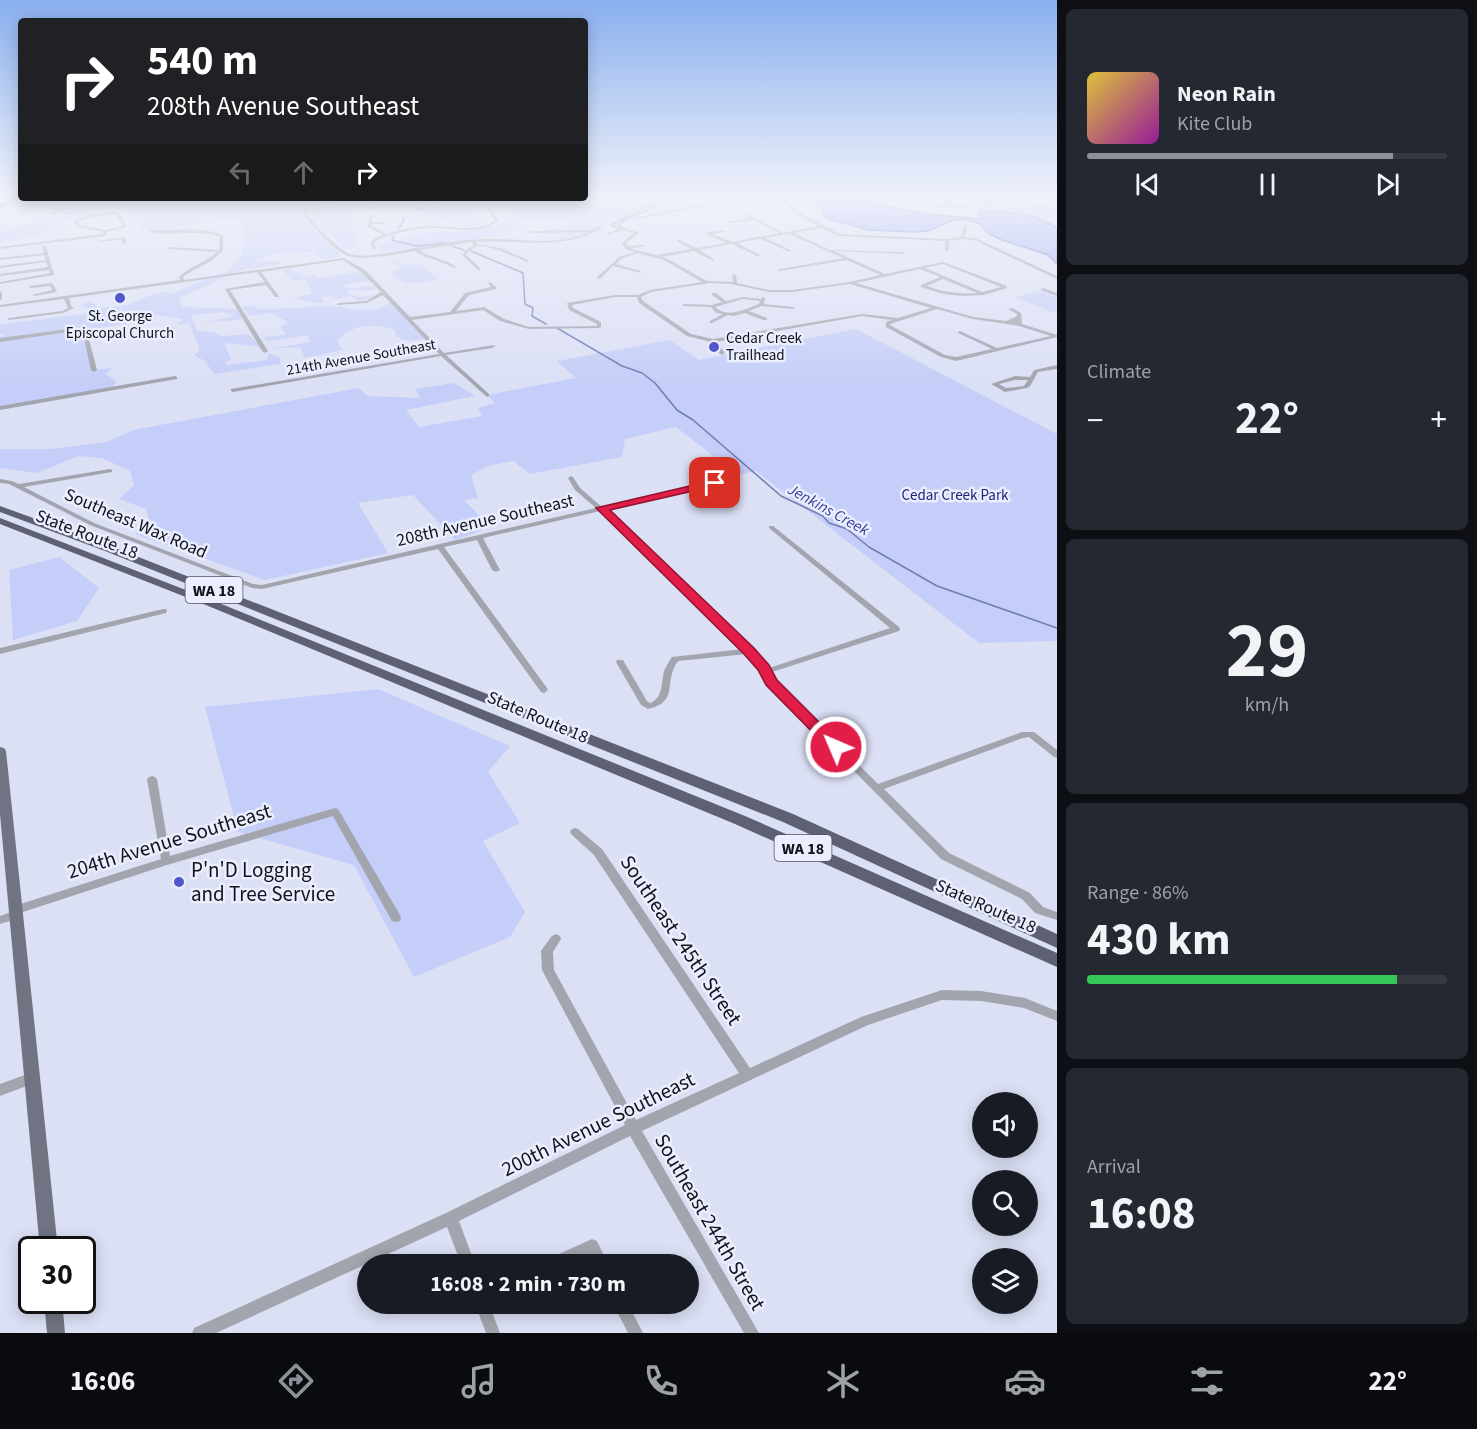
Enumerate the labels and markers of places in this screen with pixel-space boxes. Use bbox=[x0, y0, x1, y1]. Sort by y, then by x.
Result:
marker: St. George Episcopal Church bbox=[113, 291, 127, 305]
place label: St. George Episcopal Church bbox=[66, 306, 174, 344]
place label: Cedar Creek Trailhead bbox=[726, 328, 803, 366]
marker: Cedar Creek Trailhead bbox=[707, 340, 721, 354]
pin bbox=[689, 457, 740, 508]
place label: P'n'D Logging and Tree Service bbox=[191, 855, 335, 909]
marker: P'n'D Logging and Tree Service bbox=[172, 875, 186, 889]

